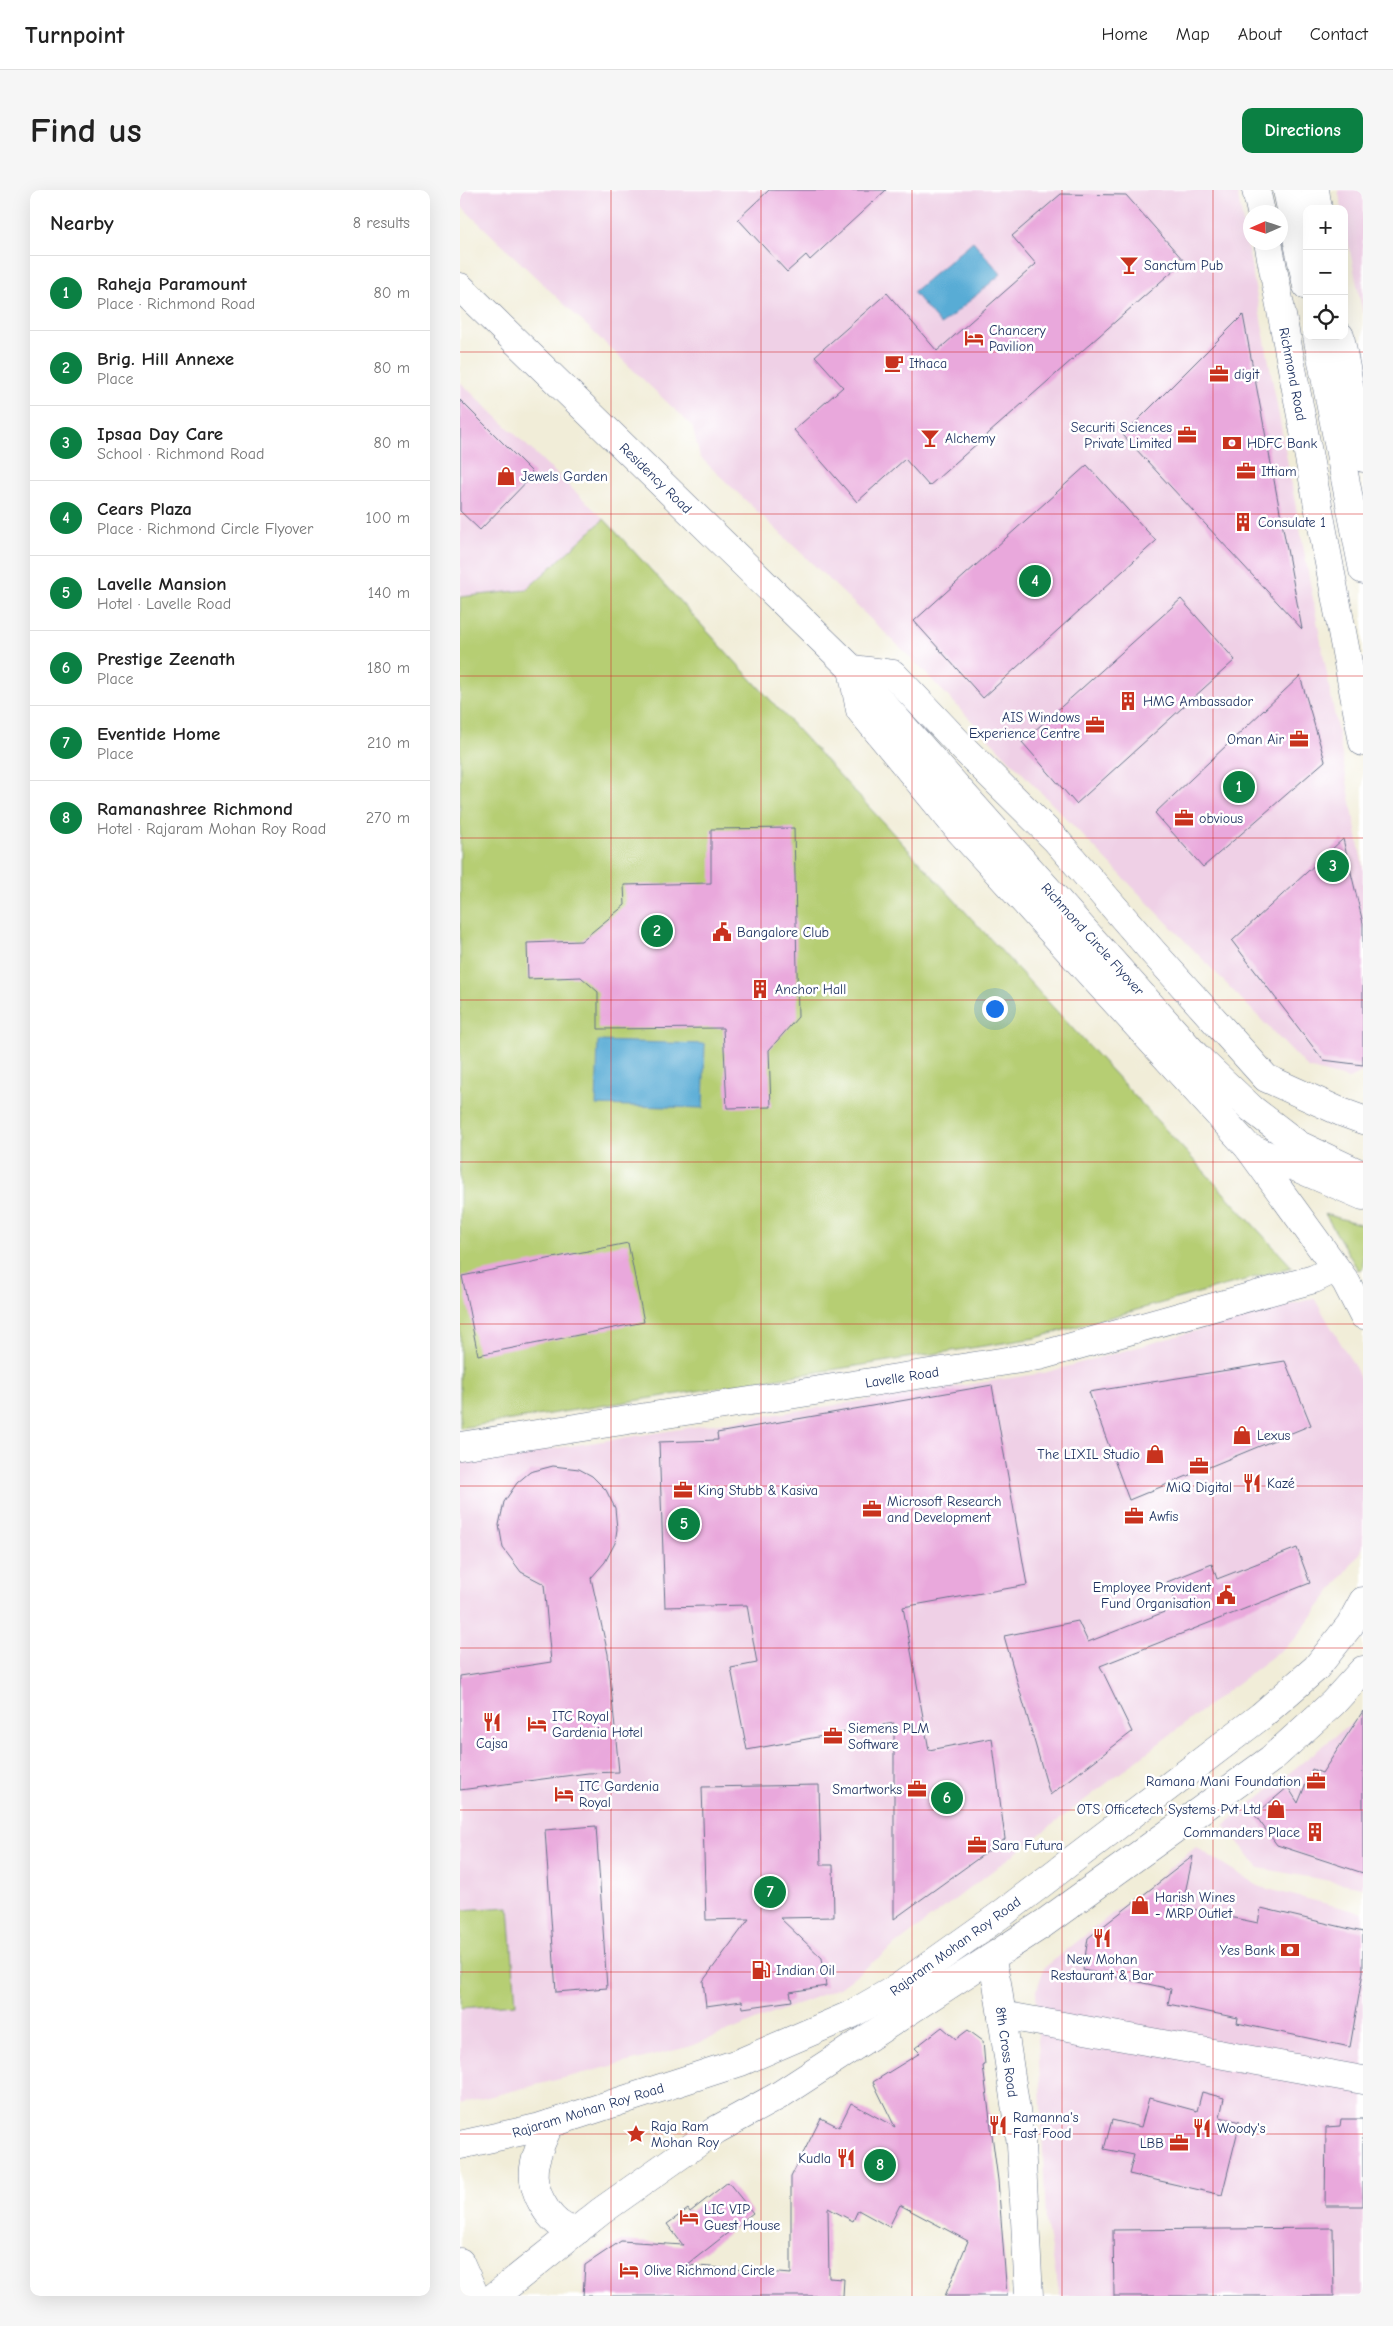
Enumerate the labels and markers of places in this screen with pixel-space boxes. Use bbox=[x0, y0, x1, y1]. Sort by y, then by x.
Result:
bar icon: Sanctum Pub bbox=[1118, 254, 1140, 276]
place label: Sanctum Pub bbox=[1144, 257, 1223, 274]
place label: Chancery Pavilion bbox=[989, 322, 1046, 355]
hotel icon: Chancery Pavilion bbox=[963, 327, 985, 349]
cafe icon: Ithaca bbox=[883, 352, 905, 374]
place label: Ithaca bbox=[909, 355, 947, 372]
office icon: digit bbox=[1208, 363, 1230, 385]
place label: digit bbox=[1234, 366, 1260, 383]
place label: Securiti Sciences Private Limited bbox=[1071, 419, 1172, 452]
office icon: Securiti Sciences Private Limited bbox=[1176, 424, 1198, 446]
bar icon: Alchemy bbox=[919, 427, 941, 449]
place label: Alchemy bbox=[945, 430, 996, 447]
bank icon: HDFC Bank bbox=[1221, 432, 1243, 454]
place label: HDFC Bank bbox=[1247, 435, 1318, 452]
office icon: Ittiam bbox=[1235, 460, 1257, 482]
place label: Ittiam bbox=[1261, 463, 1296, 480]
shop icon: Jewels Garden bbox=[495, 465, 517, 487]
place label: Jewels Garden bbox=[521, 468, 608, 485]
building icon: Consulate 1 bbox=[1232, 511, 1254, 533]
place label: Consulate 1 bbox=[1258, 514, 1326, 531]
pin: 4 bbox=[1019, 562, 1051, 600]
building icon: HMG Ambassador bbox=[1117, 690, 1139, 712]
place label: HMG Ambassador bbox=[1143, 693, 1254, 710]
place label: AIS Windows Experience Centre bbox=[969, 709, 1080, 742]
office icon: AIS Windows Experience Centre bbox=[1084, 714, 1106, 736]
office icon: Oman Air bbox=[1288, 728, 1310, 750]
place label: Oman Air bbox=[1227, 731, 1284, 748]
pin: 1 bbox=[1223, 768, 1255, 806]
office icon: obvious bbox=[1173, 807, 1195, 829]
place label: obvious bbox=[1199, 810, 1243, 827]
pin: 3 bbox=[1317, 847, 1349, 885]
pin: 2 bbox=[641, 912, 673, 950]
public building icon: Bangalore Club bbox=[711, 921, 733, 943]
place label: Bangalore Club bbox=[737, 924, 829, 941]
building icon: Anchor Hall bbox=[749, 978, 771, 1000]
place label: Anchor Hall bbox=[775, 981, 846, 998]
shop icon: Lexus bbox=[1231, 1424, 1253, 1446]
place label: Lexus bbox=[1257, 1427, 1291, 1444]
shop icon: The LIXIL Studio bbox=[1144, 1443, 1166, 1465]
place label: The LIXIL Studio bbox=[1037, 1446, 1140, 1463]
office icon: MiQ Digital bbox=[1188, 1455, 1210, 1477]
restaurant icon: Kazé bbox=[1241, 1472, 1263, 1494]
place label: Kazé bbox=[1267, 1475, 1295, 1492]
office icon: King Stubb & Kasiva bbox=[672, 1479, 694, 1501]
place label: MiQ Digital bbox=[1166, 1479, 1232, 1496]
place label: King Stubb & Kasiva bbox=[698, 1482, 818, 1499]
place label: Microsoft Research and Development bbox=[887, 1493, 1002, 1526]
office icon: Microsoft Research and Development bbox=[861, 1498, 883, 1520]
pin: 5 bbox=[668, 1505, 700, 1543]
office icon: Awfis bbox=[1123, 1505, 1145, 1527]
place label: Awfis bbox=[1149, 1508, 1179, 1525]
place label: Employee Provident Fund Organisation bbox=[1093, 1579, 1212, 1612]
public building icon: Employee Provident Fund Organisation bbox=[1215, 1584, 1237, 1606]
place label: ITC Royal Gardenia Hotel bbox=[552, 1708, 643, 1741]
restaurant icon: Cajsa bbox=[481, 1711, 503, 1733]
hotel icon: ITC Royal Gardenia Hotel bbox=[526, 1713, 548, 1735]
place label: Siemens PLM Software bbox=[848, 1720, 930, 1753]
office icon: Siemens PLM Software bbox=[822, 1725, 844, 1747]
place label: Cajsa bbox=[476, 1735, 508, 1752]
office icon: Ramana Mani Foundation bbox=[1305, 1770, 1327, 1792]
place label: Ramana Mani Foundation bbox=[1146, 1773, 1301, 1790]
place label: ITC Gardenia Royal bbox=[579, 1778, 659, 1811]
office icon: Smartworks bbox=[906, 1778, 928, 1800]
pin: 6 bbox=[931, 1779, 963, 1817]
place label: Smartworks bbox=[832, 1781, 902, 1798]
hotel icon: ITC Gardenia Royal bbox=[553, 1783, 575, 1805]
shop icon: OTS Officetech Systems Pvt Ltd bbox=[1265, 1798, 1287, 1820]
place label: OTS Officetech Systems Pvt Ltd bbox=[1077, 1801, 1261, 1818]
building icon: Commanders Place bbox=[1304, 1821, 1326, 1843]
place label: Commanders Place bbox=[1183, 1824, 1300, 1841]
office icon: Sara Futura bbox=[966, 1834, 988, 1856]
place label: Sara Futura bbox=[992, 1837, 1063, 1854]
pin: 7 bbox=[754, 1873, 786, 1911]
place label: Harish Wines - MRP Outlet bbox=[1155, 1889, 1235, 1922]
shop icon: Harish Wines - MRP Outlet bbox=[1129, 1894, 1151, 1916]
restaurant icon: New Mohan Restaurant & Bar bbox=[1091, 1927, 1113, 1949]
bank icon: Yes Bank bbox=[1279, 1939, 1301, 1961]
place label: Yes Bank bbox=[1220, 1942, 1275, 1959]
place label: New Mohan Restaurant & Bar bbox=[1050, 1951, 1154, 1984]
fuel station icon: Indian Oil bbox=[750, 1959, 772, 1981]
place label: Indian Oil bbox=[776, 1962, 835, 1979]
place label: Ramanna's Fast Food bbox=[1013, 2109, 1079, 2142]
restaurant icon: Ramanna's Fast Food bbox=[987, 2114, 1009, 2136]
restaurant icon: Woody's bbox=[1191, 2117, 1213, 2139]
place label: Raja Ram Mohan Roy bbox=[651, 2118, 720, 2151]
place label: Woody's bbox=[1217, 2120, 1266, 2137]
place icon: Raja Ram Mohan Roy bbox=[625, 2123, 647, 2145]
office icon: LBB bbox=[1168, 2132, 1190, 2154]
place label: LBB bbox=[1140, 2135, 1164, 2152]
pin: 8 bbox=[864, 2146, 896, 2184]
restaurant icon: Kudla bbox=[835, 2147, 857, 2169]
place label: Kudla bbox=[798, 2150, 831, 2167]
place label: LIC VIP Guest House bbox=[704, 2201, 780, 2234]
hotel icon: LIC VIP Guest House bbox=[678, 2206, 700, 2228]
hotel icon: Olive Richmond Circle bbox=[618, 2259, 640, 2281]
place label: Olive Richmond Circle bbox=[644, 2262, 775, 2279]

